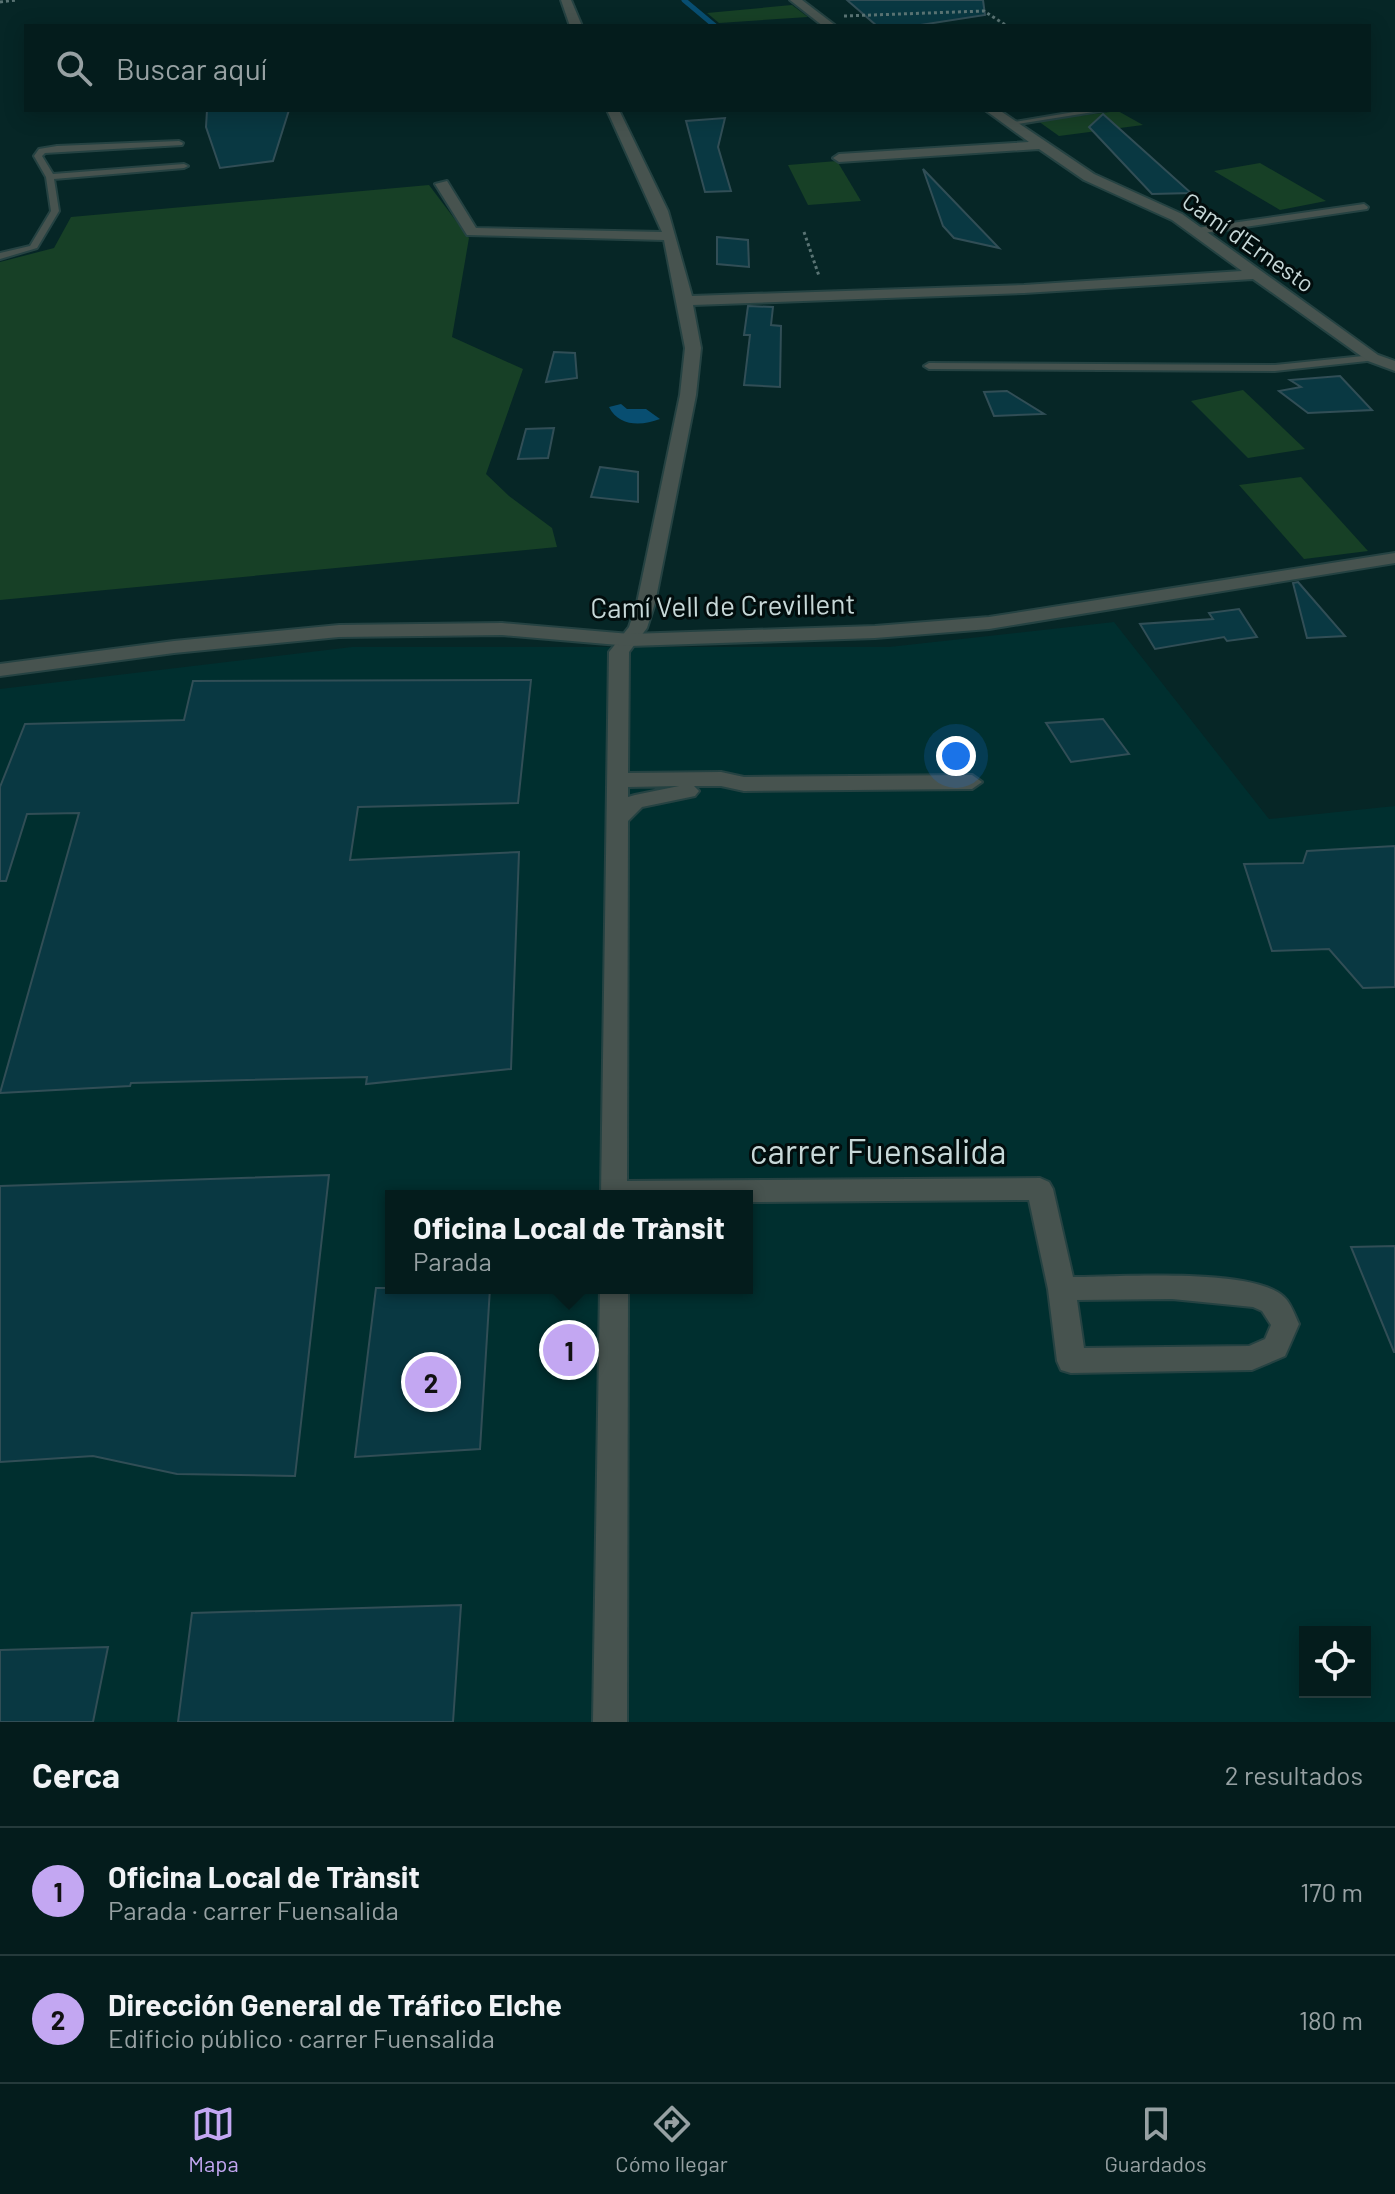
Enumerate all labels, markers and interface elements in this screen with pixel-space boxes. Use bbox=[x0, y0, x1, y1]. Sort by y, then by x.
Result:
search box bbox=[24, 24, 1371, 112]
icon: search bbox=[52, 46, 96, 90]
text: Buscar aquí bbox=[116, 50, 267, 86]
street label: Camí d'Ernesto bbox=[1177, 186, 1320, 298]
street label: Camí Vell de Crevillent bbox=[590, 586, 856, 624]
your location bbox=[936, 736, 976, 776]
street label: carrer Fuensalida bbox=[750, 1130, 1006, 1171]
popup bbox=[385, 1190, 753, 1294]
text: Oficina Local de Trànsit bbox=[413, 1209, 725, 1245]
text: Parada bbox=[413, 1245, 492, 1276]
pin: 1 bbox=[543, 1320, 595, 1380]
pin: 2 bbox=[405, 1352, 457, 1412]
map controls bbox=[1299, 1626, 1371, 1698]
button: locate bbox=[1299, 1626, 1371, 1698]
text: Cerca bbox=[32, 1754, 120, 1795]
text: 2 resultados bbox=[1225, 1759, 1363, 1790]
text: Oficina Local de Trànsit bbox=[108, 1858, 420, 1894]
text: 1 bbox=[53, 1876, 63, 1907]
text: 170 m bbox=[1300, 1876, 1363, 1907]
text: Parada · carrer Fuensalida bbox=[108, 1894, 399, 1925]
text: Dirección General de Tráfico Elche bbox=[108, 1986, 562, 2022]
text: 2 bbox=[51, 2004, 65, 2035]
text: 180 m bbox=[1299, 2004, 1363, 2035]
text: Edificio público · carrer Fuensalida bbox=[108, 2022, 495, 2053]
tab: Mapa bbox=[188, 2102, 239, 2176]
tab: Cómo llegar bbox=[615, 2102, 728, 2176]
tab: Guardados bbox=[1104, 2102, 1207, 2176]

